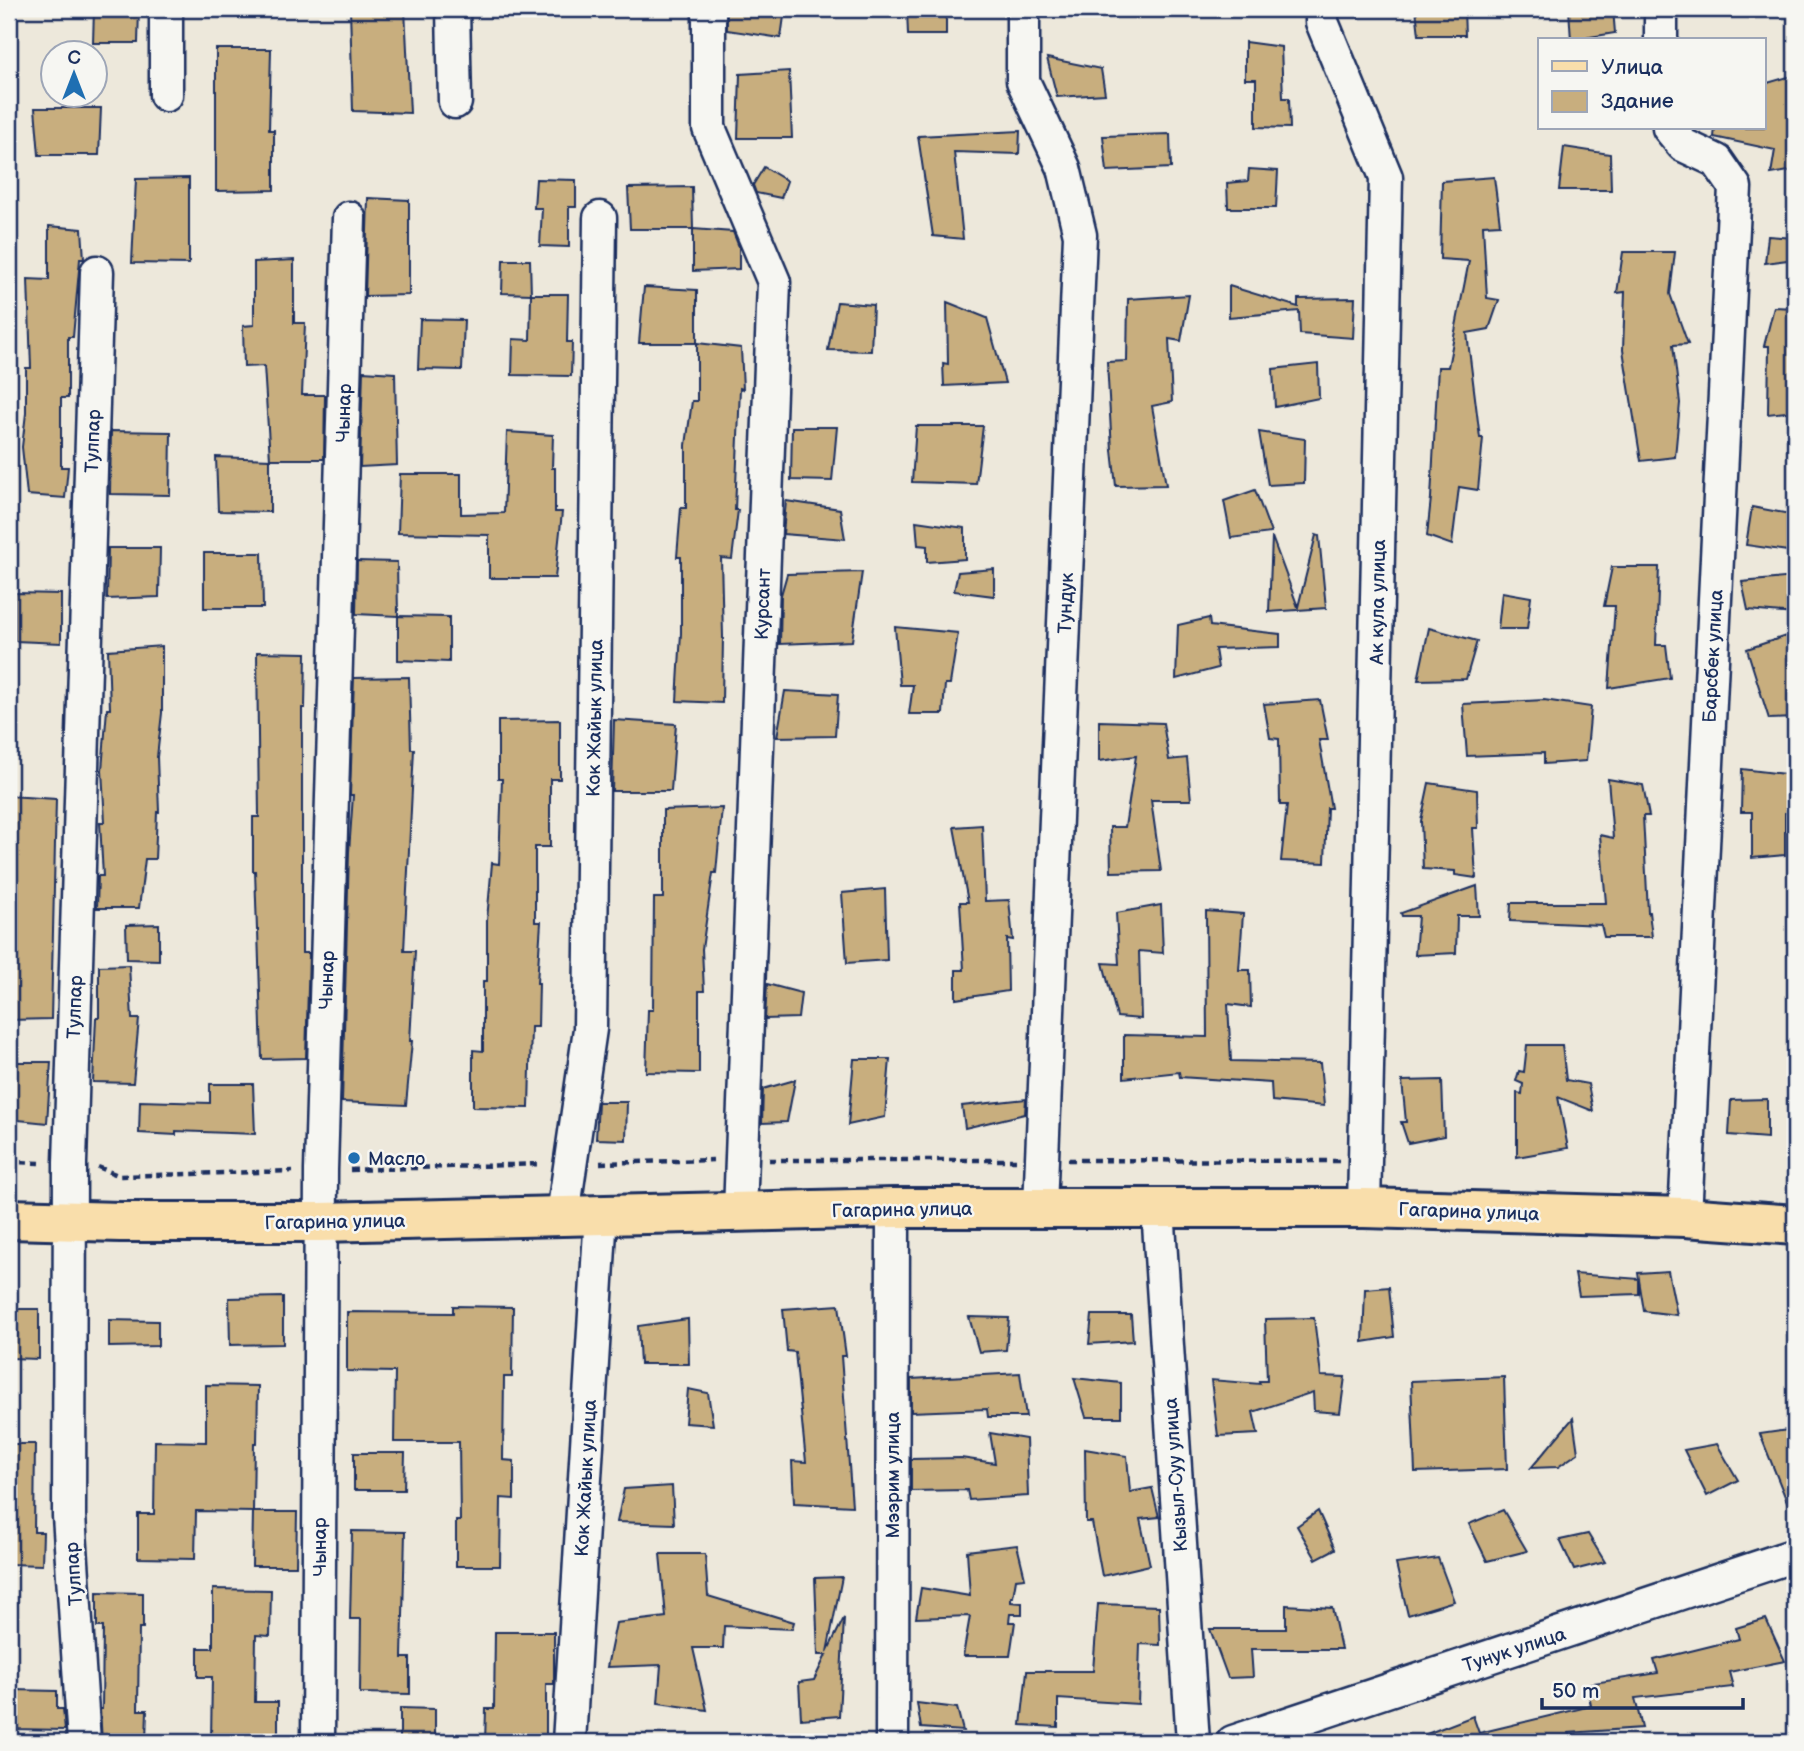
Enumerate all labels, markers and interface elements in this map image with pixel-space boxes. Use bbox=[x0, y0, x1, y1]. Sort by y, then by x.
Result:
north arrow bbox=[38, 38, 108, 108]
legend bbox=[1538, 38, 1766, 130]
text: С bbox=[67, 47, 81, 70]
text: Улица bbox=[1601, 55, 1664, 80]
text: Здание bbox=[1601, 89, 1674, 114]
street label: Чынар bbox=[332, 383, 357, 443]
street label: Тулпар bbox=[81, 409, 106, 473]
street label: Ак кула улица bbox=[1366, 539, 1391, 666]
street label: Курсант bbox=[751, 568, 776, 640]
street label: Тундук bbox=[1054, 572, 1079, 634]
street label: Барсбек улица bbox=[1699, 589, 1728, 723]
street label: Кок Жайык улица bbox=[583, 639, 608, 797]
street label: Чынар bbox=[315, 950, 340, 1010]
street label: Тулпар bbox=[63, 975, 88, 1039]
place label: Масло bbox=[368, 1148, 425, 1171]
marker: Масло bbox=[346, 1150, 362, 1166]
street label: Гагарина улица bbox=[831, 1198, 973, 1223]
street label: Гагарина улица bbox=[1398, 1199, 1540, 1226]
street label: Гагарина улица bbox=[264, 1210, 406, 1235]
street label: Кызыл-Суу улица bbox=[1160, 1397, 1193, 1553]
street label: Кок Жайык улица bbox=[571, 1399, 602, 1557]
street label: Мээрим улица bbox=[882, 1411, 905, 1539]
street label: Чынар bbox=[309, 1517, 332, 1577]
street label: Тулпар bbox=[61, 1541, 88, 1606]
street label: Тунук улица bbox=[1460, 1623, 1569, 1678]
scale bar bbox=[1542, 1667, 1743, 1711]
text: 50 m bbox=[1552, 1679, 1599, 1704]

